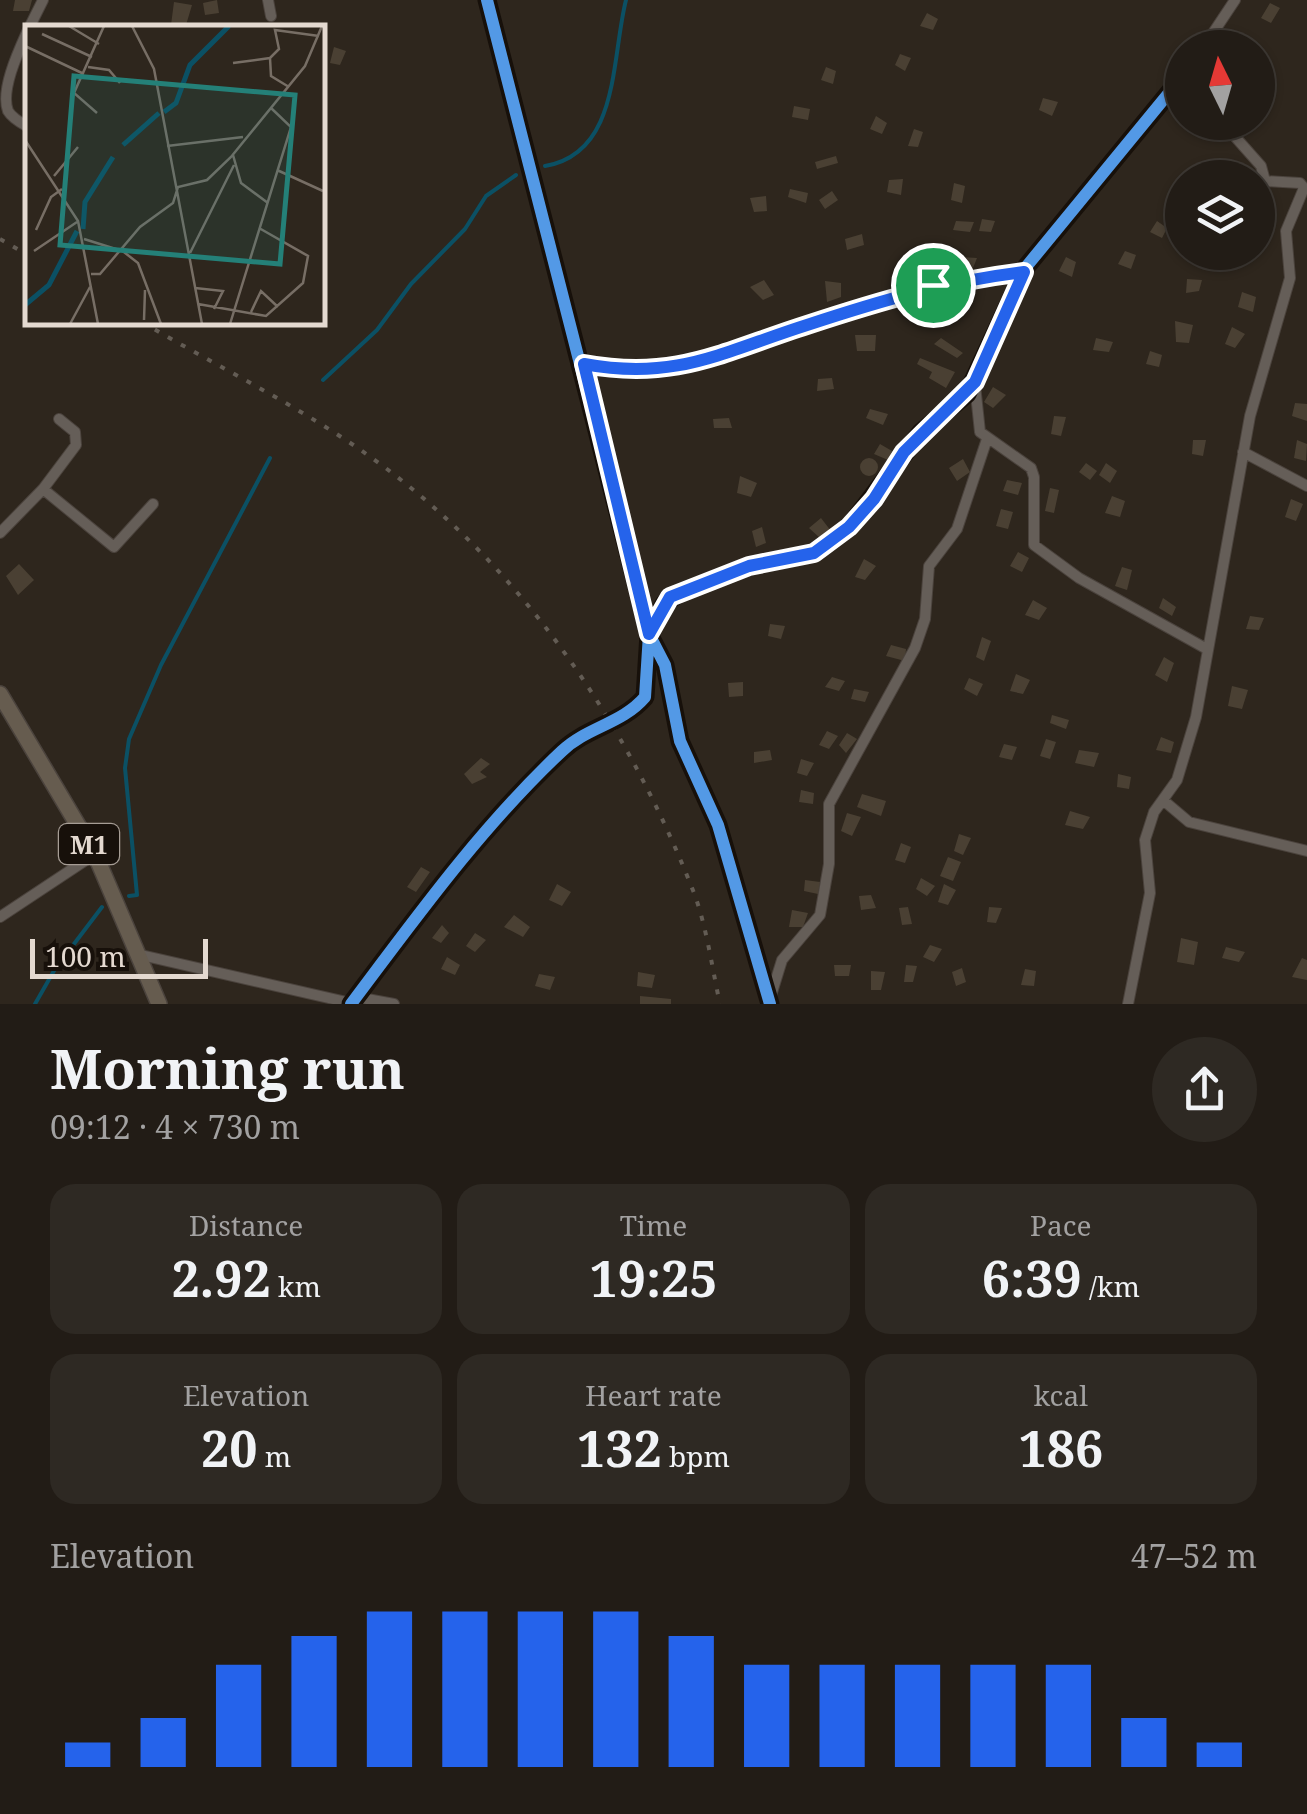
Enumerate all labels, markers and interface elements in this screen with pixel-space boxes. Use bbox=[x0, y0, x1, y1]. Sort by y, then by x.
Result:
inset map bbox=[25, 25, 325, 325]
north arrow bbox=[1165, 30, 1275, 140]
map controls bbox=[1165, 30, 1275, 270]
button: layers bbox=[1165, 160, 1275, 270]
pin bbox=[891, 243, 976, 328]
icon: arrive bbox=[906, 258, 961, 313]
road number: M1 bbox=[59, 824, 119, 864]
scale bar bbox=[30, 934, 208, 978]
text: 100 m bbox=[45, 937, 126, 975]
text: Morning run bbox=[50, 1030, 405, 1105]
button: share bbox=[1152, 1037, 1257, 1142]
text: 09:12 · 4 × 730 m bbox=[50, 1105, 300, 1148]
text: Distance bbox=[189, 1206, 303, 1244]
text: Time bbox=[620, 1206, 687, 1244]
text: Pace bbox=[1030, 1206, 1092, 1244]
text: 2.92 bbox=[171, 1244, 271, 1312]
text: 19:25 bbox=[589, 1244, 718, 1312]
text: 6:39 bbox=[982, 1244, 1082, 1312]
text: km bbox=[271, 1267, 321, 1305]
text: /km bbox=[1082, 1267, 1140, 1305]
text: Elevation bbox=[183, 1376, 309, 1414]
text: Heart rate bbox=[585, 1376, 722, 1414]
text: kcal bbox=[1034, 1376, 1088, 1414]
text: 20 bbox=[201, 1414, 258, 1482]
text: 132 bbox=[577, 1414, 662, 1482]
text: 186 bbox=[1018, 1414, 1103, 1482]
text: m bbox=[258, 1437, 291, 1475]
text: bpm bbox=[662, 1437, 730, 1475]
text: Elevation bbox=[50, 1534, 194, 1577]
text: 47–52 m bbox=[1131, 1534, 1257, 1577]

